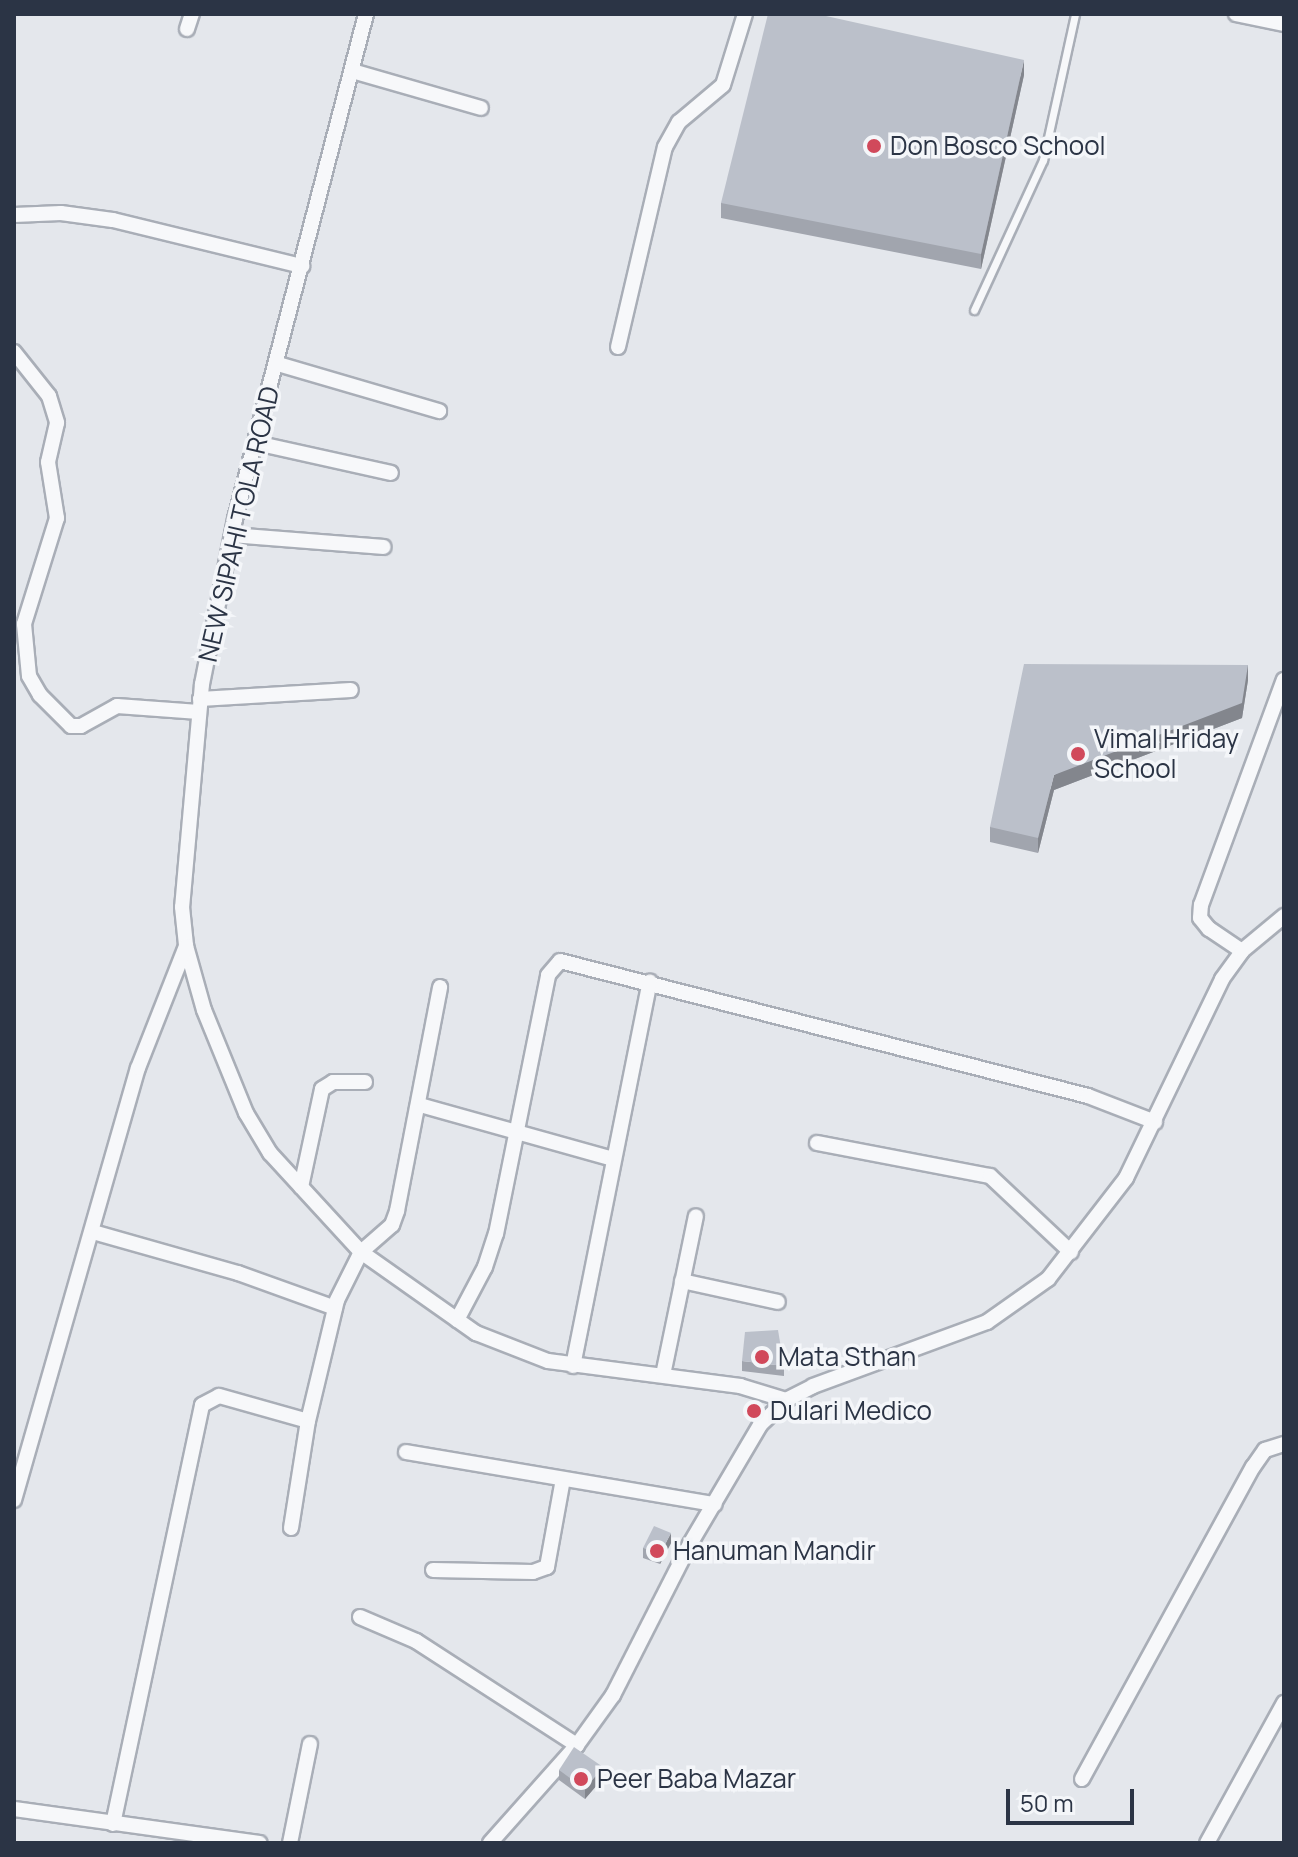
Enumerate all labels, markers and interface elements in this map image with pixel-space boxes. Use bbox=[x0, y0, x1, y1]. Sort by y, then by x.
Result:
place label: Don Bosco School bbox=[890, 130, 1106, 162]
marker: Don Bosco School bbox=[865, 137, 883, 155]
street label: NEW SIPAHI TOLA ROAD bbox=[192, 383, 286, 665]
place label: Vimal Hriday School bbox=[1094, 723, 1239, 784]
marker: Vimal Hriday School bbox=[1069, 745, 1087, 763]
place label: Mata Sthan bbox=[778, 1341, 916, 1373]
marker: Mata Sthan bbox=[753, 1348, 771, 1366]
place label: Dulari Medico bbox=[770, 1395, 932, 1427]
marker: Dulari Medico bbox=[745, 1402, 763, 1420]
place label: Hanuman Mandir bbox=[673, 1535, 876, 1567]
marker: Hanuman Mandir bbox=[648, 1542, 666, 1560]
place label: Peer Baba Mazar bbox=[597, 1763, 796, 1795]
marker: Peer Baba Mazar bbox=[572, 1770, 590, 1788]
scale bar bbox=[1010, 1773, 1138, 1823]
text: 50 m bbox=[1020, 1786, 1074, 1819]

